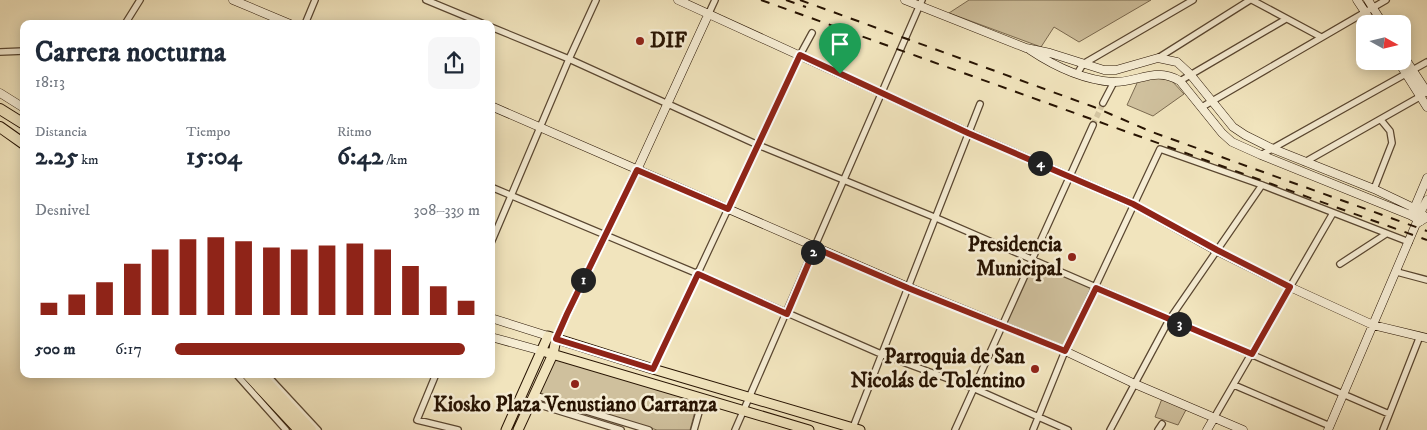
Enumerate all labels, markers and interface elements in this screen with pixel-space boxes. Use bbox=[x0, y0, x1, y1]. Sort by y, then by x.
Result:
north arrow bbox=[1356, 15, 1411, 70]
map controls bbox=[1356, 15, 1411, 70]
pin bbox=[819, 23, 861, 74]
place label: DIF bbox=[650, 28, 687, 54]
icon: arrive bbox=[826, 30, 854, 58]
text: Carrera nocturna bbox=[35, 35, 226, 70]
marker: DIF bbox=[634, 35, 646, 47]
button: share bbox=[428, 37, 480, 89]
text: 18:13 bbox=[35, 72, 65, 92]
text: Distancia bbox=[35, 123, 87, 141]
text: Tiempo bbox=[186, 123, 230, 141]
text: Ritmo bbox=[337, 123, 372, 141]
text: 2.25 bbox=[35, 141, 78, 172]
text: 15:04 bbox=[186, 141, 242, 172]
text: 6:42 bbox=[337, 141, 383, 172]
pin: 4 bbox=[1028, 150, 1052, 176]
text: km bbox=[78, 151, 99, 169]
text: /km bbox=[383, 151, 408, 169]
text: 4 bbox=[1036, 154, 1045, 172]
text: Desnivel bbox=[35, 200, 90, 220]
text: 308–339 m bbox=[414, 200, 480, 220]
place label: Presidencia Municipal bbox=[967, 232, 1063, 282]
pin: 2 bbox=[800, 240, 826, 264]
text: 2 bbox=[810, 243, 817, 261]
marker: Presidencia Municipal bbox=[1066, 251, 1078, 263]
pin: 1 bbox=[570, 268, 596, 292]
text: 1 bbox=[581, 271, 586, 289]
pin: 3 bbox=[1166, 312, 1192, 336]
text: 3 bbox=[1177, 315, 1182, 333]
text: 500 m bbox=[35, 339, 76, 359]
text: 6:17 bbox=[115, 339, 142, 359]
place label: Parroquia de San Nicolás de Tolentino bbox=[850, 344, 1026, 394]
marker: Parroquia de San Nicolás de Tolentino bbox=[1029, 363, 1041, 375]
marker: Kiosko Plaza Venustiano Carranza bbox=[569, 378, 581, 390]
place label: Kiosko Plaza Venustiano Carranza bbox=[433, 392, 718, 418]

